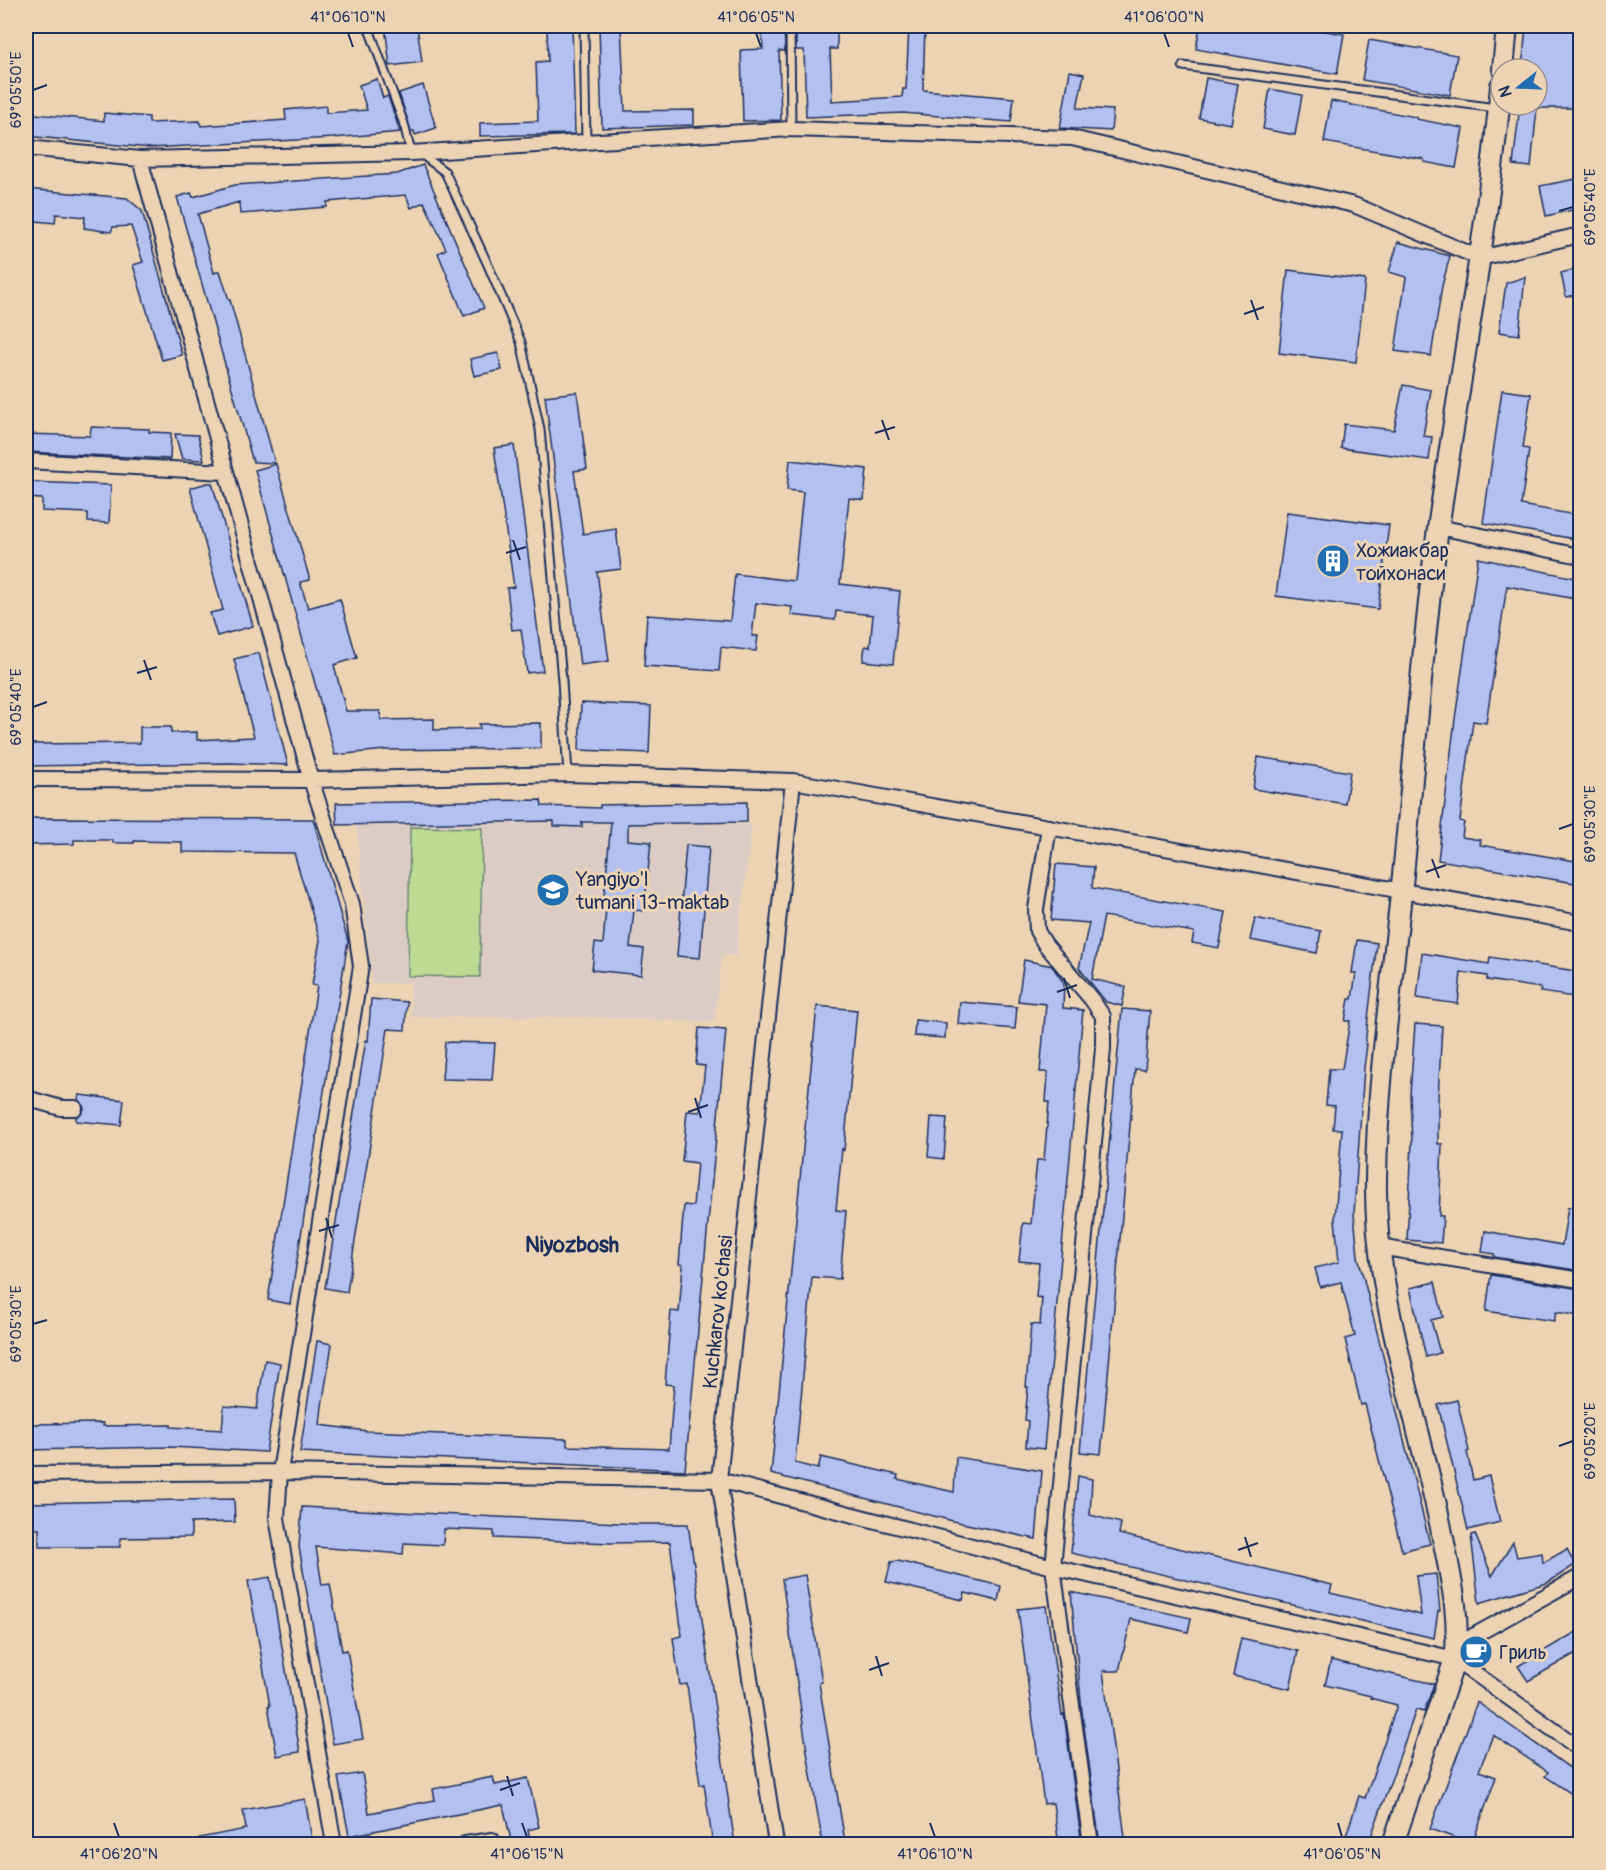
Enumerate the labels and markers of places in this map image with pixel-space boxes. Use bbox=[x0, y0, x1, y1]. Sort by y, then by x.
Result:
place label: Хожиакбар тойхонаси bbox=[1356, 538, 1449, 586]
building icon: Хожиакбар тойхонаси bbox=[1315, 543, 1351, 579]
place label: Yangiyo'l tumani 13-maktab bbox=[575, 867, 729, 915]
school or university icon: Yangiyo'l tumani 13-maktab bbox=[535, 872, 571, 908]
cafe icon: Гриль bbox=[1458, 1634, 1494, 1670]
place label: Гриль bbox=[1499, 1640, 1547, 1665]

